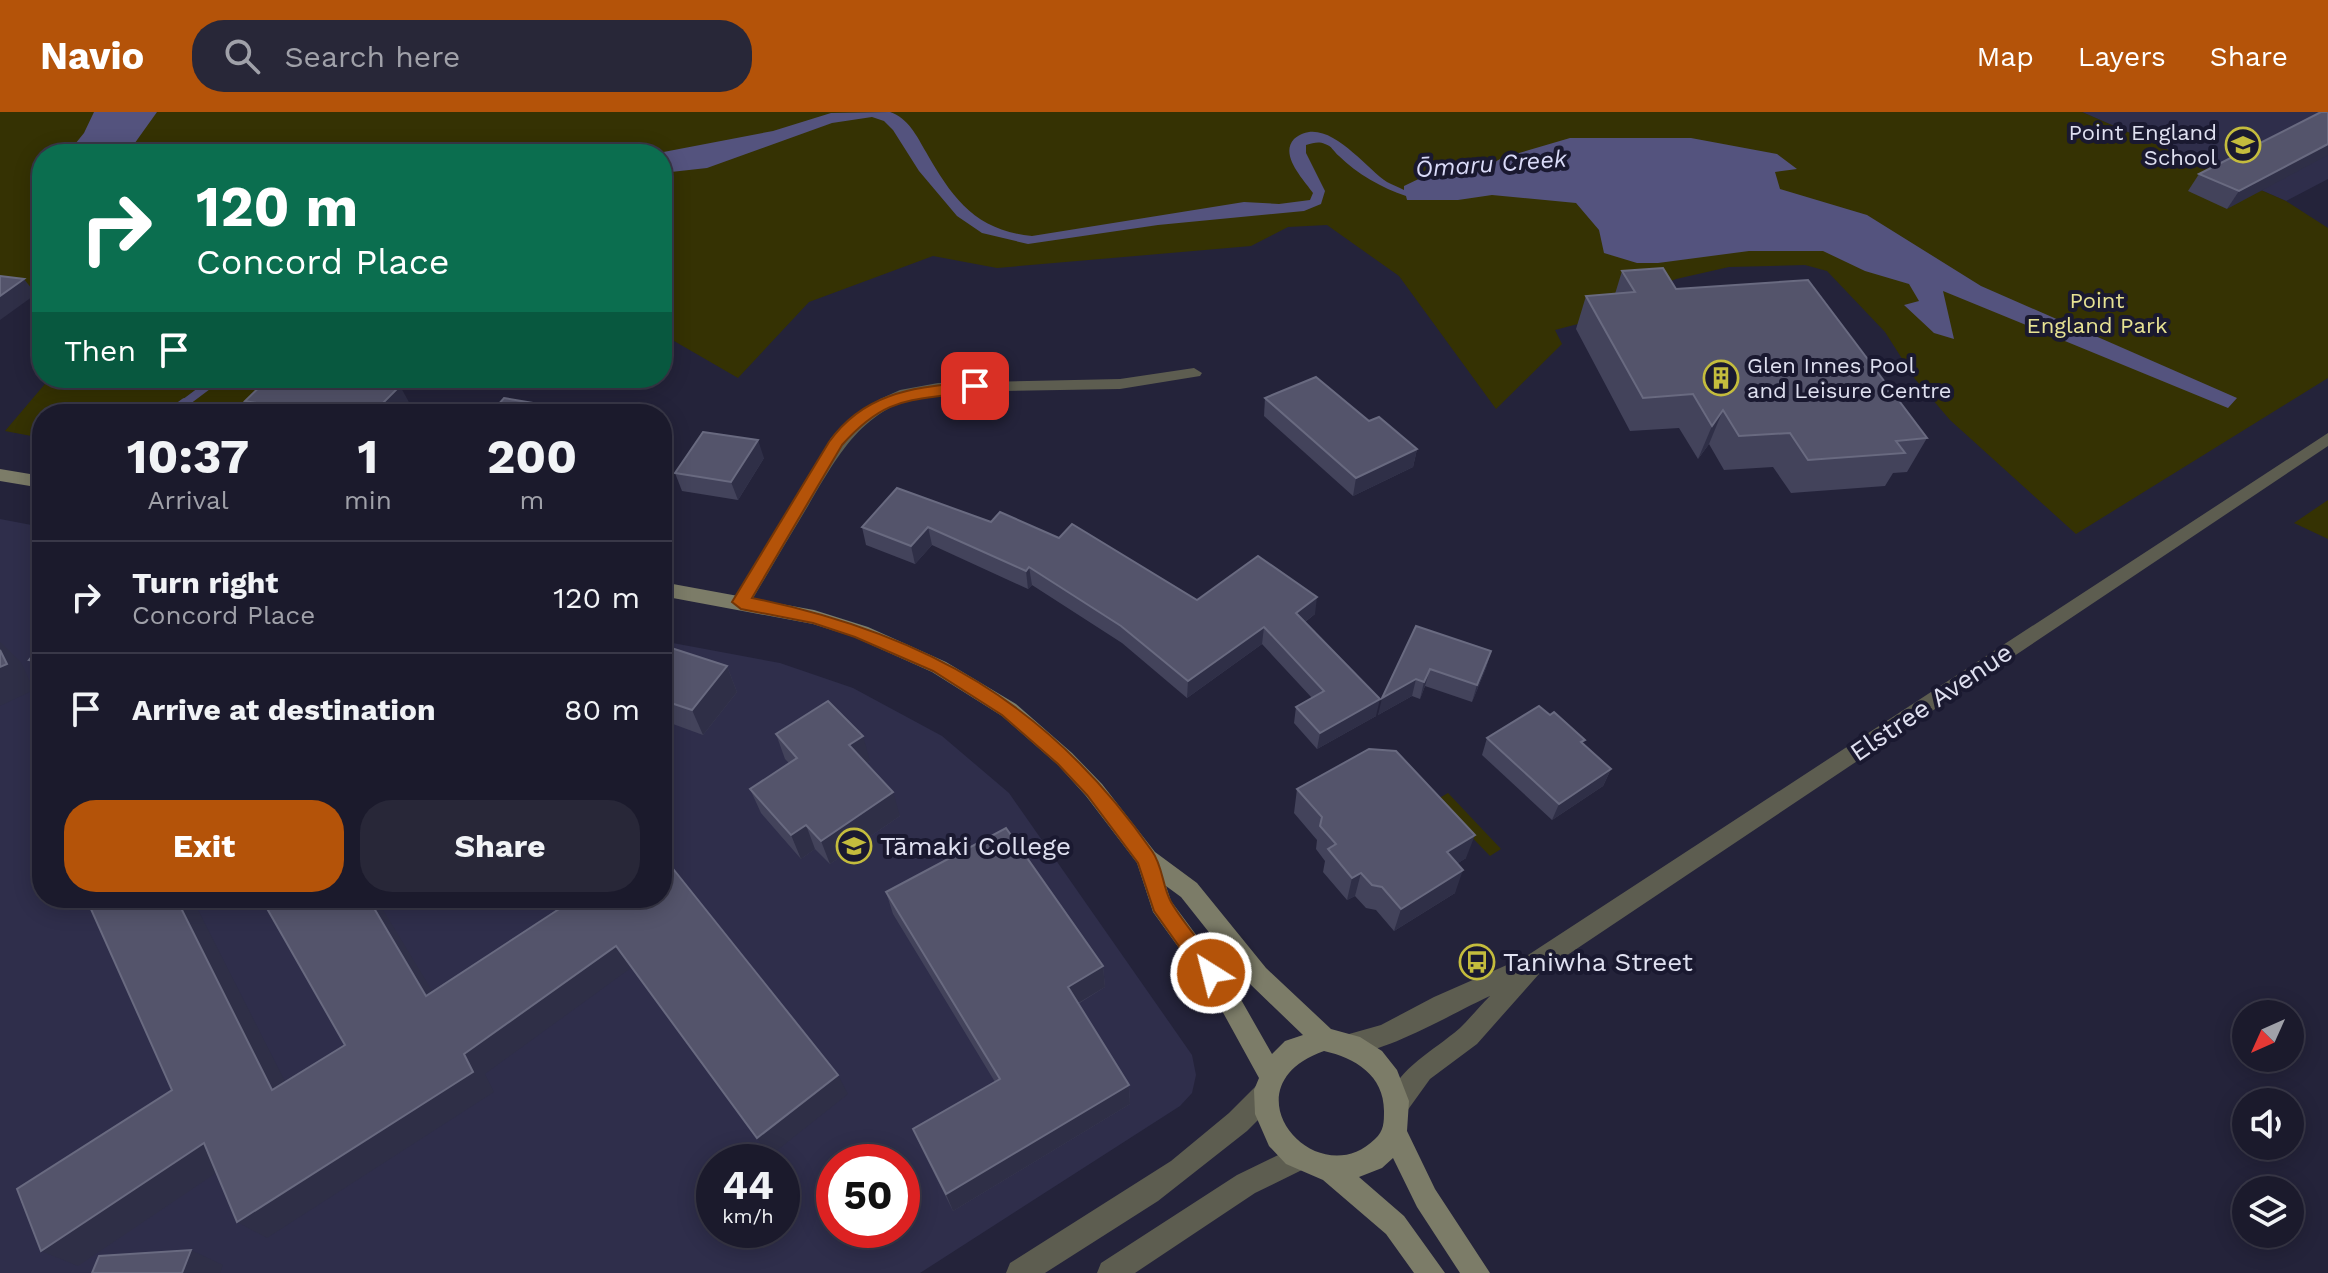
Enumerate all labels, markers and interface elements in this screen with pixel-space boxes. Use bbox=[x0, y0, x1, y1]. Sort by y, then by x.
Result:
search box bbox=[192, 20, 752, 92]
text: Navio bbox=[40, 34, 144, 78]
icon: search bbox=[220, 34, 264, 78]
text: Search here bbox=[284, 39, 460, 74]
text: Map bbox=[1977, 40, 2034, 73]
text: Layers bbox=[2078, 40, 2166, 73]
text: Share bbox=[2210, 40, 2288, 73]
place label: Point England School bbox=[2069, 120, 2217, 170]
school or university icon: Point England School bbox=[2224, 126, 2262, 164]
water label: Ōmaru Creek bbox=[1414, 145, 1569, 183]
text: 120 m bbox=[196, 174, 358, 240]
icon: right bbox=[64, 176, 168, 280]
text: Concord Place bbox=[196, 241, 450, 283]
park label: Point England Park bbox=[2027, 288, 2167, 338]
icon: arrive bbox=[152, 328, 196, 372]
text: Then bbox=[64, 333, 136, 368]
pin bbox=[941, 352, 1009, 420]
place label: Glen Innes Pool and Leisure Centre bbox=[1747, 353, 1952, 403]
building icon: Glen Innes Pool and Leisure Centre bbox=[1702, 359, 1740, 397]
icon: arrive bbox=[953, 364, 997, 408]
text: 10:37 bbox=[127, 428, 249, 485]
text: 1 bbox=[358, 428, 378, 485]
text: 200 bbox=[487, 428, 577, 485]
text: Arrival bbox=[147, 485, 229, 515]
text: min bbox=[344, 485, 392, 515]
text: m bbox=[520, 485, 544, 515]
text: Turn right bbox=[132, 565, 278, 600]
icon: right bbox=[64, 575, 108, 619]
text: 120 m bbox=[553, 580, 640, 615]
text: Concord Place bbox=[132, 600, 315, 630]
street label: Elstree Avenue bbox=[1844, 637, 2018, 767]
icon: arrive bbox=[64, 687, 108, 731]
text: Arrive at destination bbox=[132, 692, 436, 727]
text: 80 m bbox=[564, 692, 640, 727]
button: Exit bbox=[64, 800, 344, 892]
button: Share bbox=[360, 800, 640, 892]
school or university icon: Tāmaki College bbox=[835, 827, 873, 865]
place label: Tāmaki College bbox=[880, 831, 1071, 861]
position arrow bbox=[1169, 931, 1253, 1015]
bus stop icon: Taniwha Street bbox=[1458, 943, 1496, 981]
place label: Taniwha Street bbox=[1503, 947, 1693, 977]
north arrow bbox=[2232, 1000, 2304, 1072]
map controls bbox=[2232, 1000, 2304, 1248]
button: sound bbox=[2232, 1088, 2304, 1160]
speed limit sign: 50 bbox=[816, 1144, 920, 1248]
text: 44 bbox=[722, 1162, 774, 1209]
button: layers bbox=[2232, 1176, 2304, 1248]
text: km/h bbox=[722, 1204, 774, 1228]

